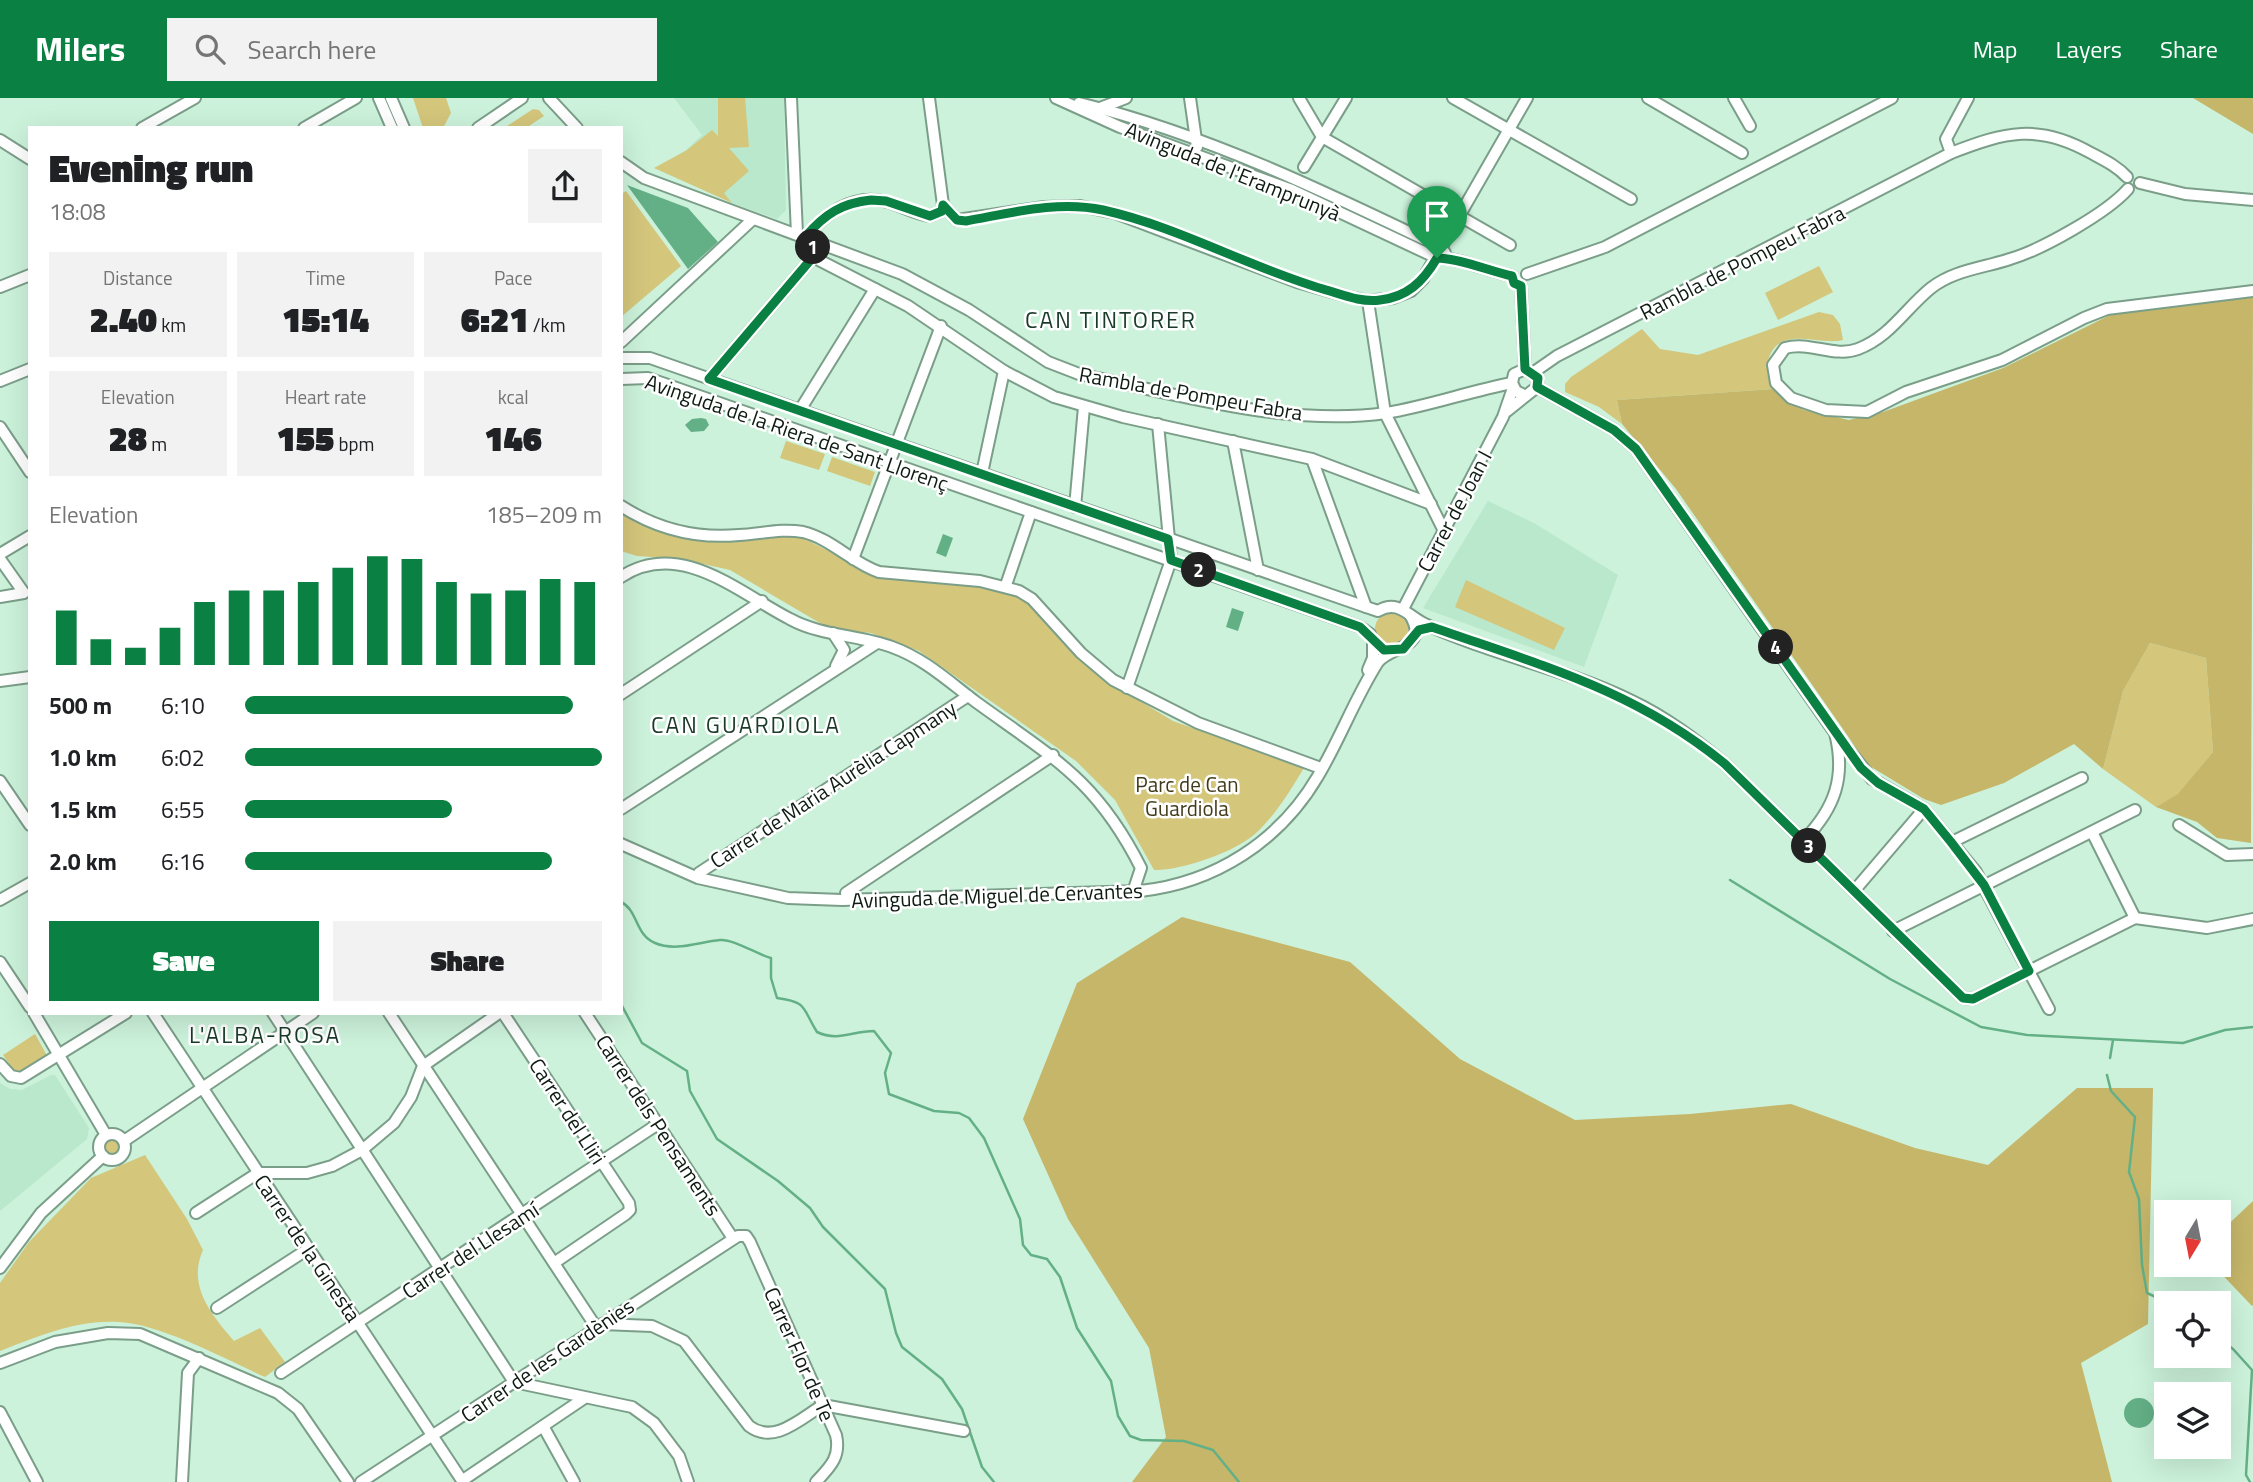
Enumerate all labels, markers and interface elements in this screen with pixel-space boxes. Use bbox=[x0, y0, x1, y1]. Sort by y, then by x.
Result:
search box bbox=[167, 18, 657, 81]
text: Milers bbox=[35, 24, 125, 74]
icon: search bbox=[191, 30, 229, 68]
text: Search here bbox=[247, 30, 376, 69]
text: Map bbox=[1973, 31, 2018, 67]
text: Layers bbox=[2056, 31, 2122, 67]
text: Share bbox=[2160, 31, 2218, 67]
street label: Avinguda de l'Eramprunyà bbox=[1120, 113, 1346, 229]
text: Evening run bbox=[49, 139, 253, 197]
button: share bbox=[528, 149, 602, 223]
pin bbox=[1407, 186, 1467, 258]
text: 18:08 bbox=[49, 194, 106, 229]
street label: Rambla de Pompeu Fabra bbox=[1634, 196, 1851, 328]
icon: arrive bbox=[1418, 197, 1456, 235]
pin: 1 bbox=[796, 230, 830, 264]
text: 1 bbox=[807, 232, 818, 261]
text: Distance bbox=[103, 263, 173, 292]
text: Time bbox=[306, 263, 345, 292]
text: Pace bbox=[494, 263, 532, 292]
text: 2.40 bbox=[89, 292, 157, 346]
text: 15:14 bbox=[282, 292, 369, 346]
text: 6:21 bbox=[461, 292, 529, 346]
district label: CAN TINTORER bbox=[1025, 302, 1197, 337]
text: km bbox=[157, 310, 186, 339]
text: /km bbox=[529, 310, 566, 339]
street label: Rambla de Pompeu Fabra bbox=[1077, 358, 1306, 429]
street label: Avinguda de la Riera de Sant Llorenç bbox=[641, 365, 953, 499]
text: Elevation bbox=[101, 382, 175, 411]
text: Heart rate bbox=[285, 382, 366, 411]
text: kcal bbox=[498, 382, 529, 411]
text: 28 bbox=[109, 411, 147, 465]
text: 155 bbox=[277, 411, 334, 465]
text: 146 bbox=[484, 411, 542, 465]
text: m bbox=[147, 429, 167, 458]
text: bpm bbox=[334, 429, 374, 458]
street label: Carrer de Joan I bbox=[1408, 444, 1500, 578]
text: Elevation bbox=[49, 497, 138, 532]
text: 185–209 m bbox=[486, 497, 602, 532]
pin: 2 bbox=[1182, 552, 1216, 588]
text: 2 bbox=[1193, 555, 1204, 584]
pin: 4 bbox=[1758, 630, 1794, 664]
text: 4 bbox=[1770, 632, 1781, 661]
text: 500 m bbox=[49, 688, 112, 723]
text: 6:10 bbox=[161, 688, 205, 723]
street label: Carrer de Maria Aurèlia Capmany bbox=[703, 692, 963, 876]
district label: CAN GUARDIOLA bbox=[651, 707, 841, 742]
text: 1.0 km bbox=[49, 740, 117, 775]
text: 6:02 bbox=[161, 740, 205, 775]
park label: Parc de Can Guardiola bbox=[1135, 768, 1239, 824]
text: 1.5 km bbox=[49, 792, 117, 827]
text: 6:55 bbox=[161, 792, 205, 827]
pin: 3 bbox=[1792, 828, 1826, 864]
text: 3 bbox=[1803, 831, 1814, 860]
text: 2.0 km bbox=[49, 844, 117, 879]
text: 6:16 bbox=[161, 844, 205, 879]
street label: Avinguda de Miguel de Cervantes bbox=[851, 874, 1143, 916]
button: Save bbox=[49, 921, 319, 1001]
button: Share bbox=[333, 921, 602, 1001]
district label: L'ALBA-ROSA bbox=[189, 1017, 341, 1052]
street label: Carrer dels Pensaments bbox=[588, 1028, 730, 1222]
street label: Carrer del Lliri bbox=[522, 1051, 614, 1171]
street label: Carrer de la Ginesta bbox=[247, 1168, 370, 1329]
street label: Carrer del Llesamí bbox=[395, 1193, 546, 1306]
north arrow bbox=[2154, 1200, 2231, 1278]
map controls bbox=[2154, 1200, 2231, 1459]
street label: Carrer Flor de Te bbox=[756, 1282, 844, 1426]
street label: Carrer de les Gardènies bbox=[454, 1290, 640, 1430]
button: locate bbox=[2154, 1291, 2231, 1368]
button: layers bbox=[2154, 1382, 2231, 1459]

